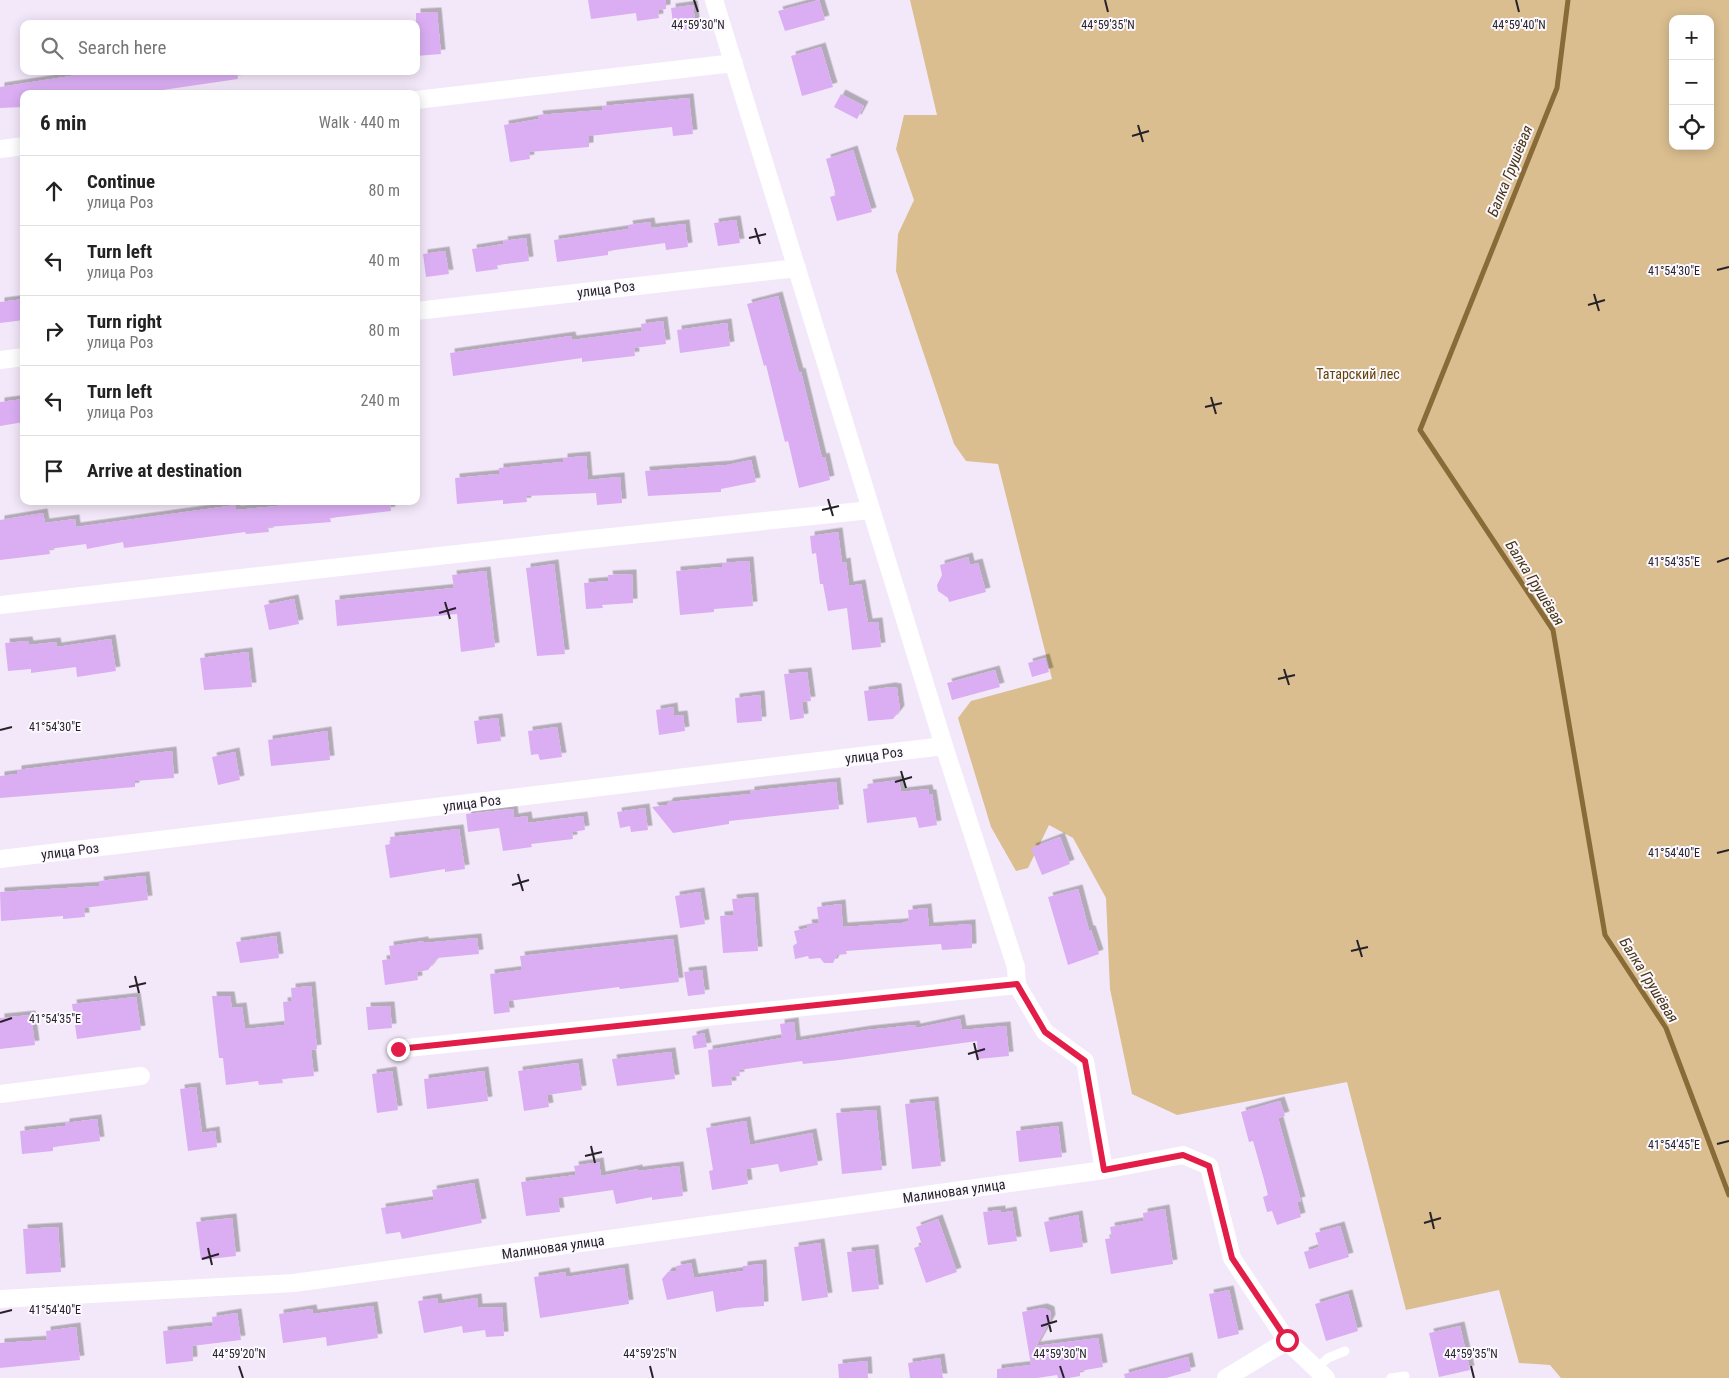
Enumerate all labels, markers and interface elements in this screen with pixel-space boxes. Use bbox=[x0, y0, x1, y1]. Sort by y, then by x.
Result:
map controls bbox=[1669, 15, 1714, 150]
button: + bbox=[1669, 15, 1714, 60]
text: 44°59'30"N bbox=[671, 18, 725, 32]
text: 44°59'35"N bbox=[1081, 18, 1135, 32]
text: 44°59'40"N bbox=[1492, 18, 1546, 32]
search box bbox=[20, 20, 420, 75]
icon: search bbox=[38, 34, 66, 62]
text: Search here bbox=[78, 36, 166, 59]
button: − bbox=[1669, 60, 1714, 105]
button: locate bbox=[1669, 105, 1714, 150]
text: 6 min bbox=[40, 111, 87, 135]
text: Walk · 440 m bbox=[319, 113, 400, 132]
water label: Балка Грушёвая bbox=[1483, 123, 1537, 219]
text: Continue bbox=[87, 170, 155, 193]
icon: ahead bbox=[40, 177, 68, 205]
text: 80 m bbox=[368, 181, 400, 200]
text: улица Роз bbox=[87, 193, 153, 212]
text: Turn left bbox=[87, 240, 152, 263]
icon: left bbox=[40, 247, 68, 275]
text: 40 m bbox=[368, 251, 400, 270]
text: улица Роз bbox=[87, 263, 153, 282]
text: 41°54'30"E bbox=[1648, 264, 1700, 278]
street label: улица Роз bbox=[576, 278, 636, 300]
text: Turn right bbox=[87, 310, 162, 333]
icon: right bbox=[40, 317, 68, 345]
text: 80 m bbox=[368, 321, 400, 340]
text: улица Роз bbox=[87, 333, 153, 352]
park label: Татарский лес bbox=[1316, 366, 1400, 382]
text: Turn left bbox=[87, 380, 152, 403]
icon: left bbox=[40, 387, 68, 415]
text: 240 m bbox=[361, 391, 400, 410]
text: улица Роз bbox=[87, 403, 153, 422]
icon: arrive bbox=[40, 457, 68, 485]
text: Arrive at destination bbox=[87, 459, 242, 482]
water label: Балка Грушёвая bbox=[1502, 537, 1568, 629]
text: 41°54'35"E bbox=[1648, 555, 1700, 569]
text: 41°54'30"E bbox=[29, 720, 81, 734]
street label: улица Роз bbox=[844, 744, 904, 766]
street label: улица Роз bbox=[442, 792, 502, 814]
street label: улица Роз bbox=[40, 840, 100, 862]
text: 41°54'40"E bbox=[1648, 846, 1700, 860]
water label: Балка Грушёвая bbox=[1616, 934, 1682, 1026]
text: 41°54'35"E bbox=[29, 1012, 81, 1026]
route end bbox=[387, 1038, 410, 1061]
text: 41°54'45"E bbox=[1648, 1138, 1700, 1152]
street label: Малиновая улица bbox=[902, 1176, 1006, 1206]
street label: Малиновая улица bbox=[501, 1232, 605, 1262]
text: 41°54'40"E bbox=[29, 1303, 81, 1317]
route start bbox=[1276, 1329, 1299, 1352]
text: 44°59'20"N bbox=[212, 1347, 266, 1361]
text: 44°59'25"N bbox=[623, 1347, 677, 1361]
text: 44°59'30"N bbox=[1033, 1347, 1087, 1361]
text: 44°59'35"N bbox=[1444, 1347, 1498, 1361]

